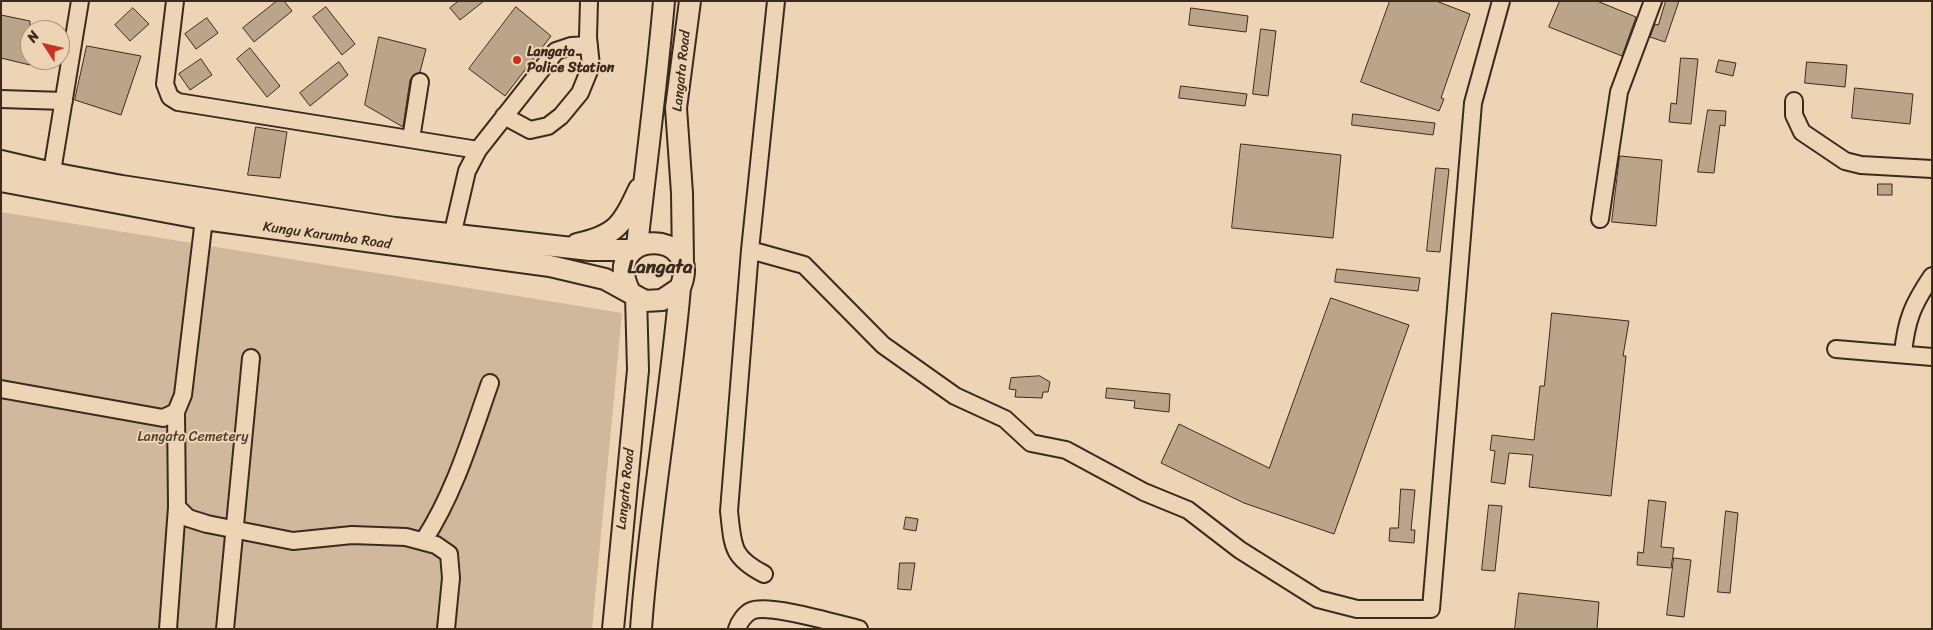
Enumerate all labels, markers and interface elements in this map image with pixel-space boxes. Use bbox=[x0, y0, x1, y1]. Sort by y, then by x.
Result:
north arrow bbox=[20, 20, 70, 70]
text: N bbox=[20, 26, 46, 48]
street label: Langata Road bbox=[669, 30, 695, 112]
place label: Langata Police Station bbox=[527, 44, 614, 76]
marker: Langata Police Station bbox=[511, 54, 523, 66]
street label: Kungu Karumba Road bbox=[262, 219, 392, 253]
district label: Langata bbox=[628, 257, 692, 279]
park label: Langata Cemetery bbox=[137, 429, 249, 445]
street label: Langata Road bbox=[613, 448, 639, 530]

